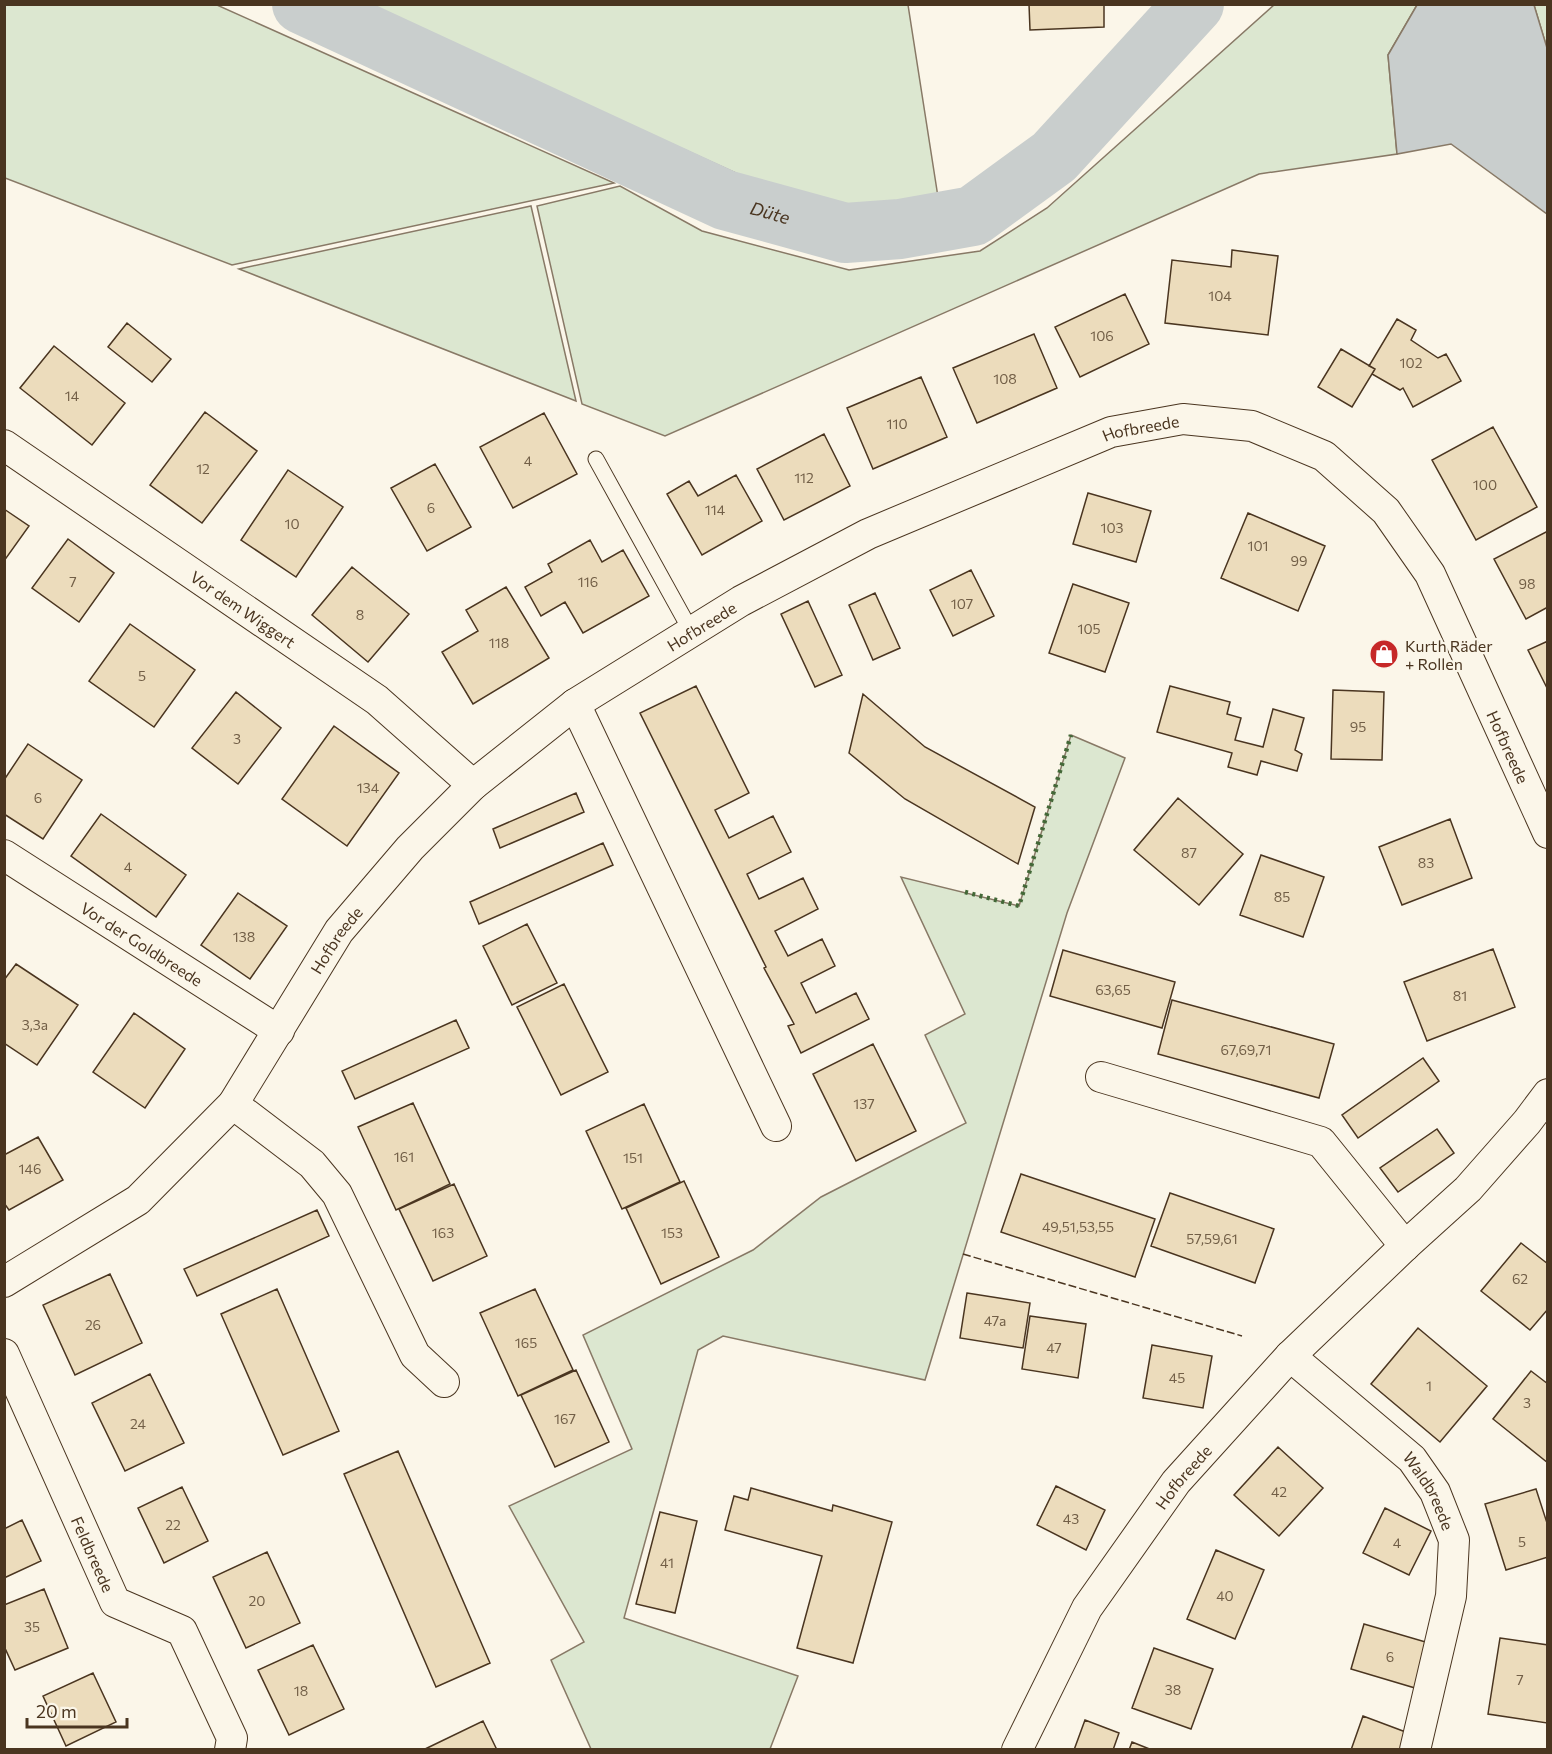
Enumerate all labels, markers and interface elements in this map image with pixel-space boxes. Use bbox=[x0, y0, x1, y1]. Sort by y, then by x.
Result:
water label: Düte bbox=[748, 196, 793, 228]
house number: 104 bbox=[1208, 287, 1232, 304]
house number: 106 bbox=[1090, 327, 1114, 344]
house number: 102 bbox=[1400, 354, 1423, 371]
house number: 108 bbox=[993, 370, 1017, 387]
house number: 14 bbox=[65, 387, 80, 404]
street label: Hofbreede bbox=[1099, 410, 1180, 444]
house number: 110 bbox=[886, 415, 908, 432]
house number: 4 bbox=[524, 452, 533, 469]
house number: 12 bbox=[196, 460, 210, 477]
house number: 112 bbox=[794, 469, 814, 486]
house number: 100 bbox=[1473, 476, 1497, 493]
house number: 6 bbox=[427, 499, 435, 516]
house number: 114 bbox=[705, 501, 726, 518]
house number: 10 bbox=[284, 515, 300, 532]
house number: 103 bbox=[1100, 519, 1124, 536]
house number: 101 bbox=[1247, 537, 1269, 554]
house number: 99 bbox=[1291, 552, 1308, 569]
street label: Vor dem Wiggert bbox=[187, 566, 300, 651]
house number: 7 bbox=[69, 573, 77, 590]
house number: 116 bbox=[578, 573, 598, 590]
house number: 98 bbox=[1519, 575, 1536, 592]
house number: 107 bbox=[951, 595, 973, 612]
street label: Hofbreede bbox=[663, 597, 739, 654]
house number: 8 bbox=[356, 606, 364, 623]
house number: 105 bbox=[1077, 620, 1101, 637]
house number: 118 bbox=[489, 634, 509, 651]
place label: Kurth Räder + Rollen bbox=[1405, 636, 1493, 673]
shop icon: Kurth Räder + Rollen bbox=[1368, 638, 1400, 670]
house number: 5 bbox=[138, 667, 146, 684]
street label: Hofbreede bbox=[1484, 707, 1533, 786]
house number: 95 bbox=[1350, 718, 1366, 735]
house number: 3 bbox=[233, 730, 241, 747]
house number: 134 bbox=[357, 779, 380, 796]
house number: 6 bbox=[34, 789, 42, 806]
house number: 87 bbox=[1181, 844, 1197, 861]
house number: 83 bbox=[1418, 854, 1434, 871]
house number: 4 bbox=[124, 858, 133, 875]
house number: 85 bbox=[1274, 888, 1290, 905]
street label: Vor der Goldbreede bbox=[78, 897, 207, 989]
street label: Hofbreede bbox=[306, 902, 366, 977]
house number: 138 bbox=[233, 928, 255, 945]
house number: 63,65 bbox=[1095, 981, 1131, 998]
house number: 81 bbox=[1453, 987, 1467, 1004]
house number: 3,3a bbox=[22, 1016, 48, 1033]
house number: 67,69,71 bbox=[1221, 1041, 1271, 1058]
house number: 137 bbox=[853, 1095, 875, 1112]
house number: 161 bbox=[394, 1148, 414, 1165]
house number: 151 bbox=[623, 1149, 643, 1166]
house number: 146 bbox=[19, 1160, 41, 1177]
house number: 49,51,53,55 bbox=[1042, 1218, 1114, 1235]
house number: 163 bbox=[432, 1224, 454, 1241]
house number: 153 bbox=[661, 1224, 683, 1241]
house number: 57,59,61 bbox=[1186, 1230, 1238, 1247]
house number: 62 bbox=[1512, 1270, 1528, 1287]
house number: 47a bbox=[984, 1312, 1006, 1329]
house number: 26 bbox=[85, 1316, 101, 1333]
house number: 165 bbox=[515, 1334, 537, 1351]
house number: 47 bbox=[1046, 1339, 1062, 1356]
house number: 45 bbox=[1169, 1369, 1185, 1386]
house number: 1 bbox=[1426, 1377, 1432, 1394]
house number: 3 bbox=[1523, 1394, 1531, 1411]
house number: 167 bbox=[554, 1410, 576, 1427]
house number: 24 bbox=[130, 1415, 147, 1432]
street label: Hofbreede bbox=[1151, 1440, 1215, 1512]
street label: Waldbreede bbox=[1400, 1448, 1458, 1533]
house number: 42 bbox=[1271, 1483, 1287, 1500]
house number: 43 bbox=[1063, 1510, 1079, 1527]
street label: Feldbreede bbox=[68, 1513, 119, 1595]
house number: 22 bbox=[165, 1516, 181, 1533]
house number: 5 bbox=[1518, 1533, 1526, 1550]
house number: 4 bbox=[1393, 1534, 1402, 1551]
house number: 41 bbox=[660, 1554, 674, 1571]
house number: 40 bbox=[1216, 1587, 1234, 1604]
house number: 20 bbox=[249, 1592, 265, 1609]
house number: 35 bbox=[24, 1618, 40, 1635]
house number: 6 bbox=[1386, 1648, 1394, 1665]
house number: 7 bbox=[1516, 1671, 1524, 1688]
house number: 38 bbox=[1165, 1681, 1181, 1698]
house number: 18 bbox=[294, 1682, 308, 1699]
scale bar bbox=[27, 1691, 128, 1729]
text: 20 m bbox=[36, 1700, 77, 1722]

